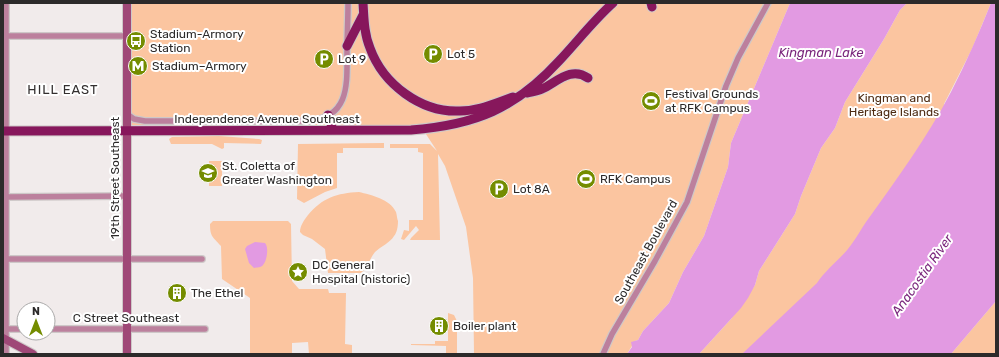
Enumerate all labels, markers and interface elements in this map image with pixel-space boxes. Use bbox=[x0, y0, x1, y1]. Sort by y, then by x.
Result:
place label: Stadium-Armory Station bbox=[150, 27, 244, 55]
bus stop icon: Stadium-Armory Station bbox=[125, 30, 147, 52]
parking icon: Lot 5 bbox=[422, 43, 444, 65]
water label: Kingman Lake bbox=[778, 45, 864, 61]
place label: Lot 5 bbox=[447, 47, 475, 61]
parking icon: Lot 9 bbox=[313, 48, 335, 70]
place label: Lot 9 bbox=[338, 52, 366, 66]
metro station icon: Stadium–Armory bbox=[127, 55, 149, 77]
place label: Stadium–Armory bbox=[152, 59, 247, 73]
district label: HILL EAST bbox=[27, 82, 99, 97]
place label: Festival Grounds at RFK Campus bbox=[665, 87, 758, 115]
sports icon: Festival Grounds at RFK Campus bbox=[640, 90, 662, 112]
park label: Kingman and Heritage Islands bbox=[849, 91, 939, 119]
street label: Independence Avenue Southeast bbox=[174, 112, 360, 126]
street label: 19th Street Southeast bbox=[108, 116, 122, 239]
place label: St. Coletta of Greater Washington bbox=[222, 159, 332, 187]
school or university icon: St. Coletta of Greater Washington bbox=[197, 162, 219, 184]
sports icon: RFK Campus bbox=[575, 168, 597, 190]
place label: RFK Campus bbox=[600, 172, 671, 186]
parking icon: Lot 8A bbox=[488, 178, 510, 200]
place label: Lot 8A bbox=[513, 182, 550, 196]
street label: Southeast Boulevard bbox=[612, 198, 680, 306]
water label: Anacostia River bbox=[888, 231, 956, 319]
place label: DC General Hospital (historic) bbox=[312, 258, 410, 286]
place icon: DC General Hospital (historic) bbox=[287, 261, 309, 283]
building icon: The Ethel bbox=[166, 282, 188, 304]
place label: The Ethel bbox=[191, 286, 244, 300]
north arrow bbox=[16, 301, 56, 341]
text: N bbox=[32, 305, 40, 318]
street label: C Street Southeast bbox=[73, 311, 179, 325]
building icon: Boiler plant bbox=[428, 315, 450, 337]
place label: Boiler plant bbox=[453, 319, 517, 333]

